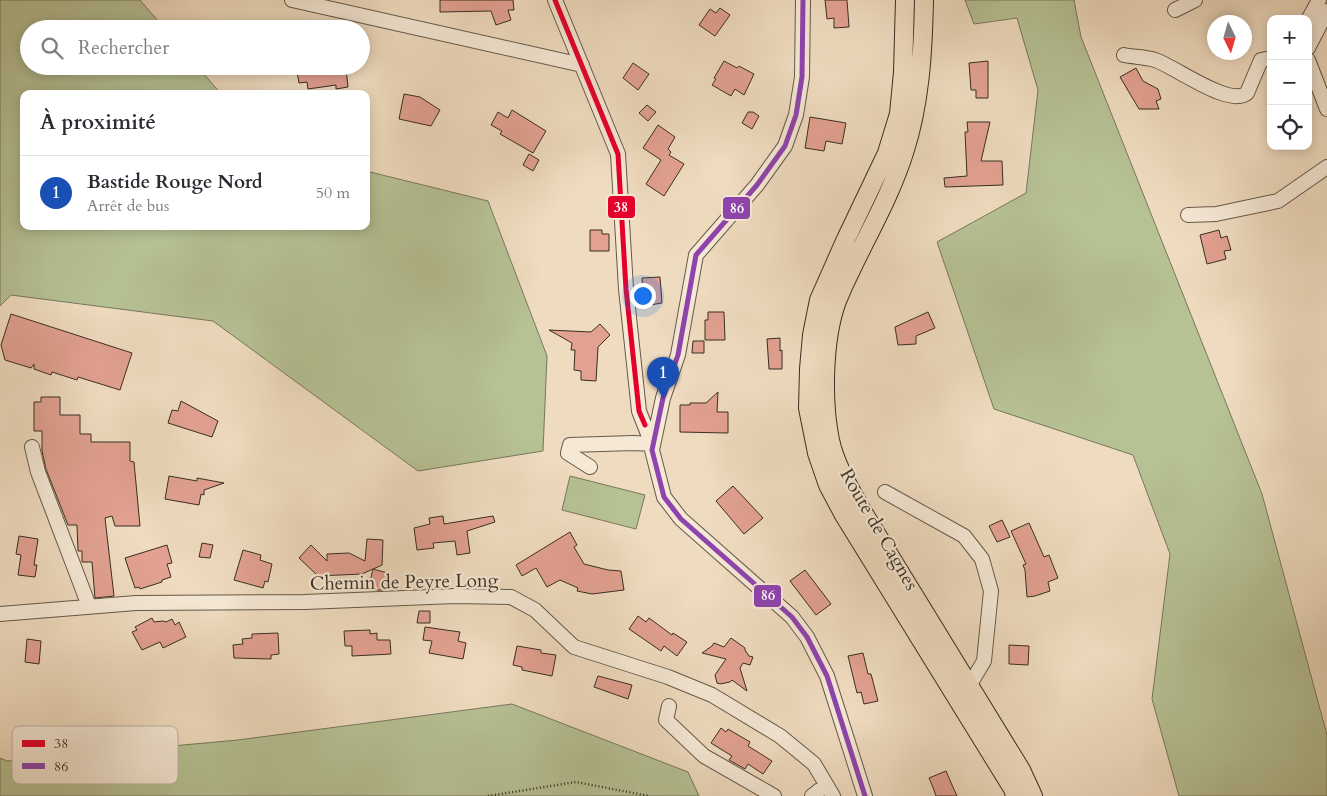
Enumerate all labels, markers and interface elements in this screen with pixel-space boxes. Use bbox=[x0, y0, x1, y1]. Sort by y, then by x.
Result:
north arrow bbox=[1207, 15, 1252, 60]
map controls bbox=[1267, 15, 1312, 150]
button: + bbox=[1267, 15, 1312, 60]
search box bbox=[20, 20, 370, 75]
icon: search bbox=[38, 34, 66, 62]
text: Rechercher bbox=[78, 35, 169, 61]
button: − bbox=[1267, 60, 1312, 105]
button: locate bbox=[1267, 105, 1312, 150]
text: À proximité bbox=[40, 108, 156, 137]
text: Bastide Rouge Nord bbox=[87, 169, 263, 195]
text: 1 bbox=[52, 182, 60, 204]
text: 50 m bbox=[316, 182, 350, 204]
text: Arrêt de bus bbox=[87, 195, 169, 217]
line badge: 38 bbox=[607, 195, 636, 219]
line badge: 86 bbox=[722, 196, 751, 220]
text: 38 bbox=[614, 198, 628, 217]
text: 86 bbox=[730, 199, 744, 218]
your location bbox=[630, 283, 656, 309]
pin: 1 bbox=[647, 357, 679, 398]
street label: Route de Cagnes bbox=[834, 464, 925, 595]
street label: Chemin de Peyre Long bbox=[310, 567, 499, 597]
line badge: 86 bbox=[753, 584, 782, 608]
text: 86 bbox=[761, 586, 775, 605]
legend bbox=[12, 726, 178, 784]
text: 38 bbox=[54, 734, 68, 753]
text: 86 bbox=[54, 757, 68, 776]

